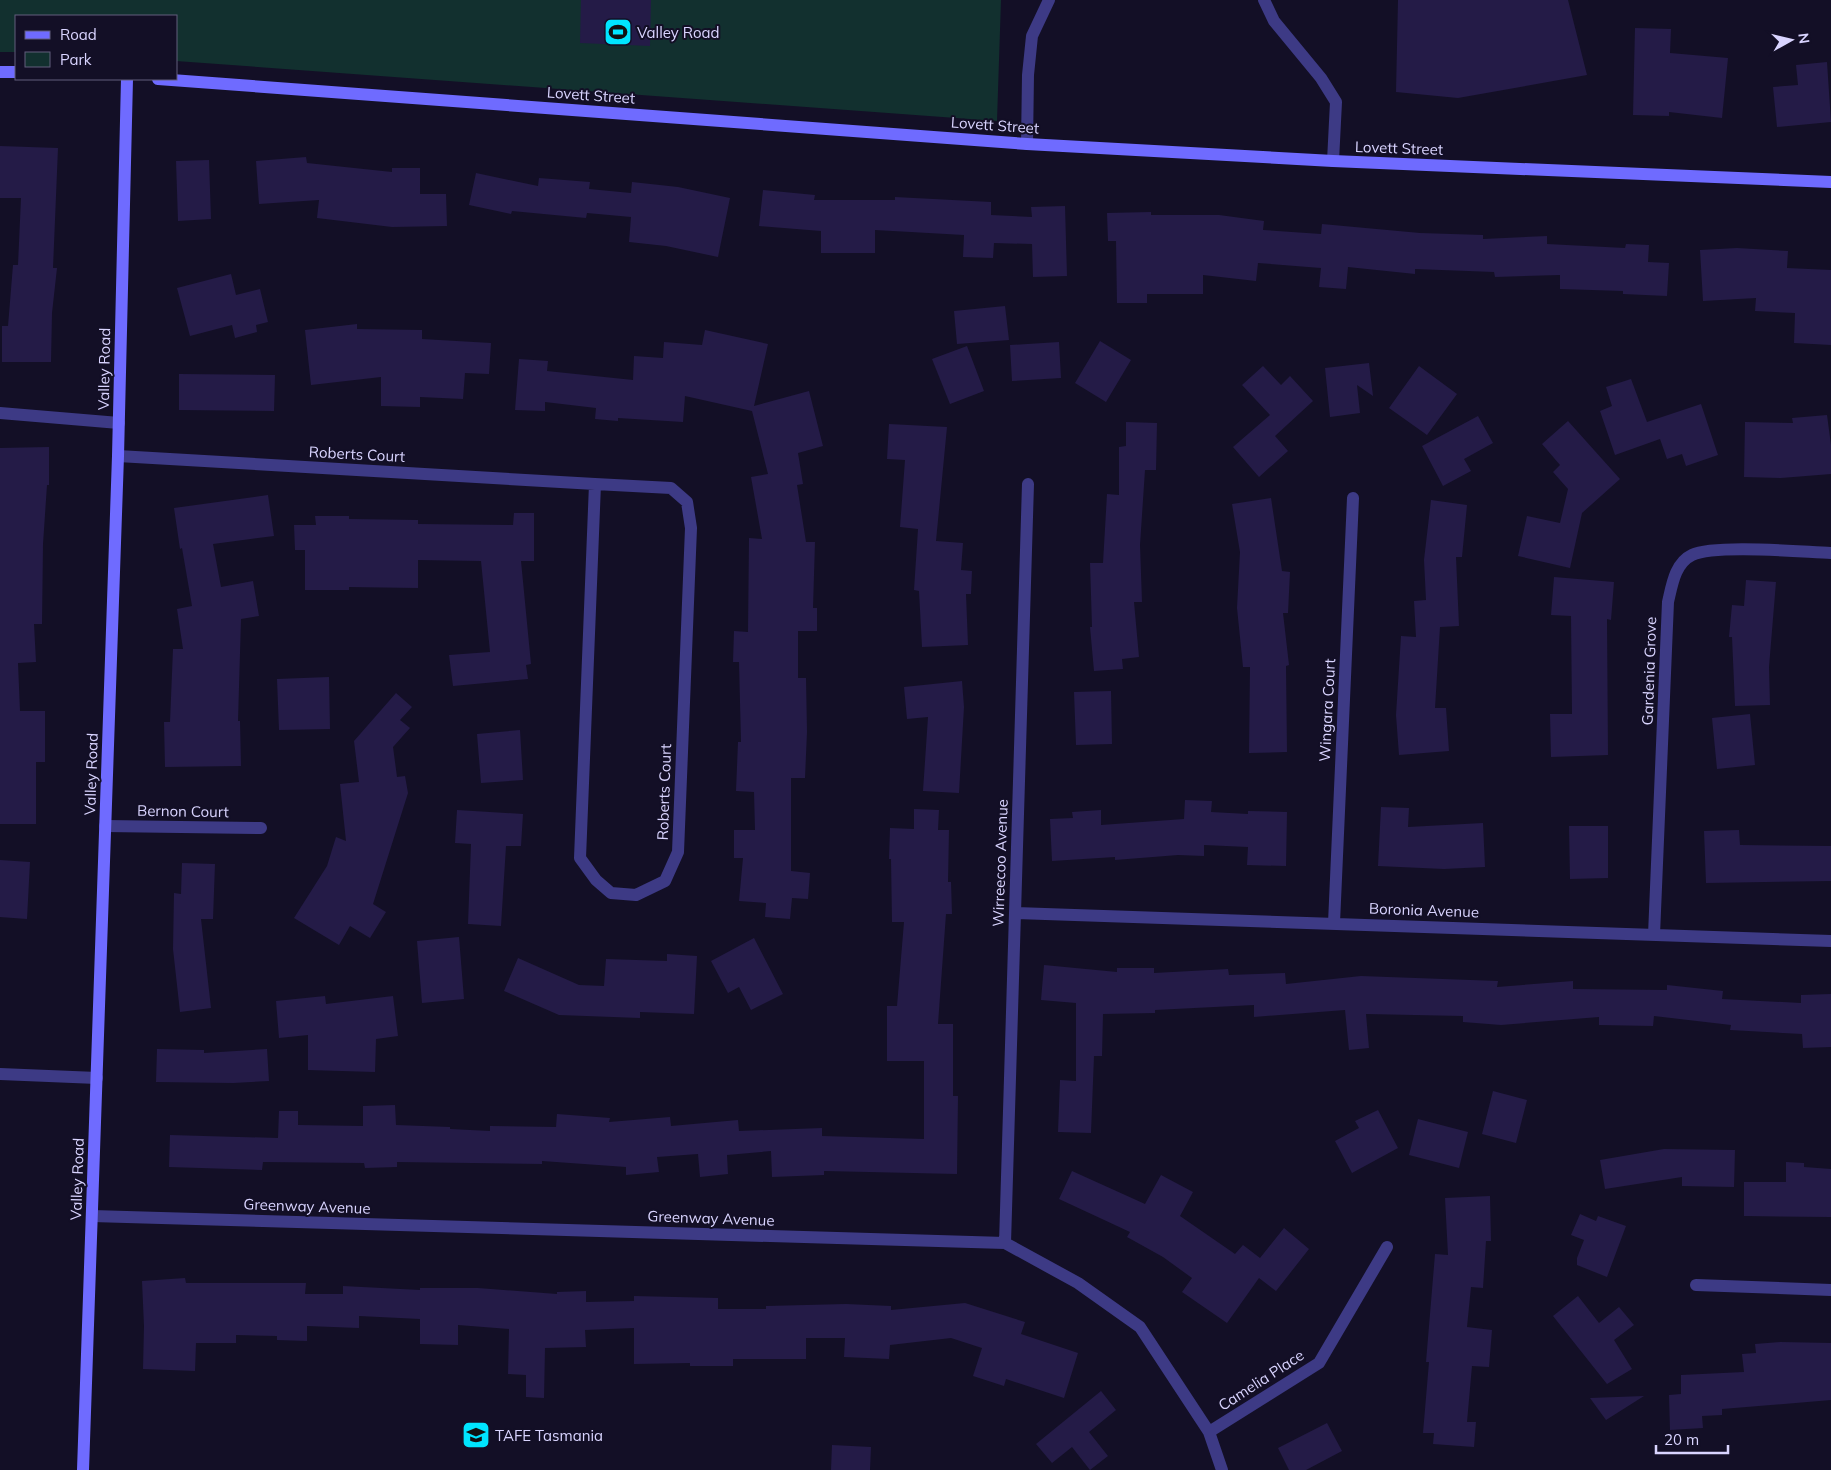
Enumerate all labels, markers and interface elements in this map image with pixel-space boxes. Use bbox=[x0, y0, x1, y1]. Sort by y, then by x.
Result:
legend bbox=[15, 15, 178, 80]
north arrow bbox=[1766, 15, 1816, 65]
sports icon: Valley Road bbox=[603, 17, 633, 47]
place label: Valley Road bbox=[637, 23, 719, 42]
text: Road bbox=[60, 25, 97, 44]
text: N bbox=[1794, 32, 1814, 45]
text: Park bbox=[60, 50, 92, 69]
street label: Lovett Street bbox=[546, 82, 636, 108]
street label: Lovett Street bbox=[950, 112, 1040, 138]
street label: Lovett Street bbox=[1355, 137, 1443, 159]
street label: Valley Road bbox=[94, 328, 114, 410]
street label: Roberts Court bbox=[308, 442, 406, 466]
street label: Gardenia Grove bbox=[1638, 616, 1660, 726]
street label: Wingara Court bbox=[1315, 658, 1339, 762]
street label: Valley Road bbox=[80, 732, 102, 816]
street label: Roberts Court bbox=[653, 743, 675, 841]
street label: Wirreecoo Avenue bbox=[988, 799, 1012, 927]
street label: Bernon Court bbox=[137, 801, 229, 821]
street label: Boronia Avenue bbox=[1369, 899, 1479, 921]
street label: Valley Road bbox=[66, 1137, 88, 1221]
street label: Greenway Avenue bbox=[243, 1194, 371, 1218]
street label: Greenway Avenue bbox=[647, 1206, 775, 1230]
street label: Camelia Place bbox=[1215, 1345, 1307, 1415]
school or university icon: TAFE Tasmania bbox=[461, 1420, 491, 1450]
scale bar bbox=[1656, 1422, 1728, 1454]
place label: TAFE Tasmania bbox=[495, 1426, 603, 1445]
text: 20 m bbox=[1664, 1430, 1699, 1449]

